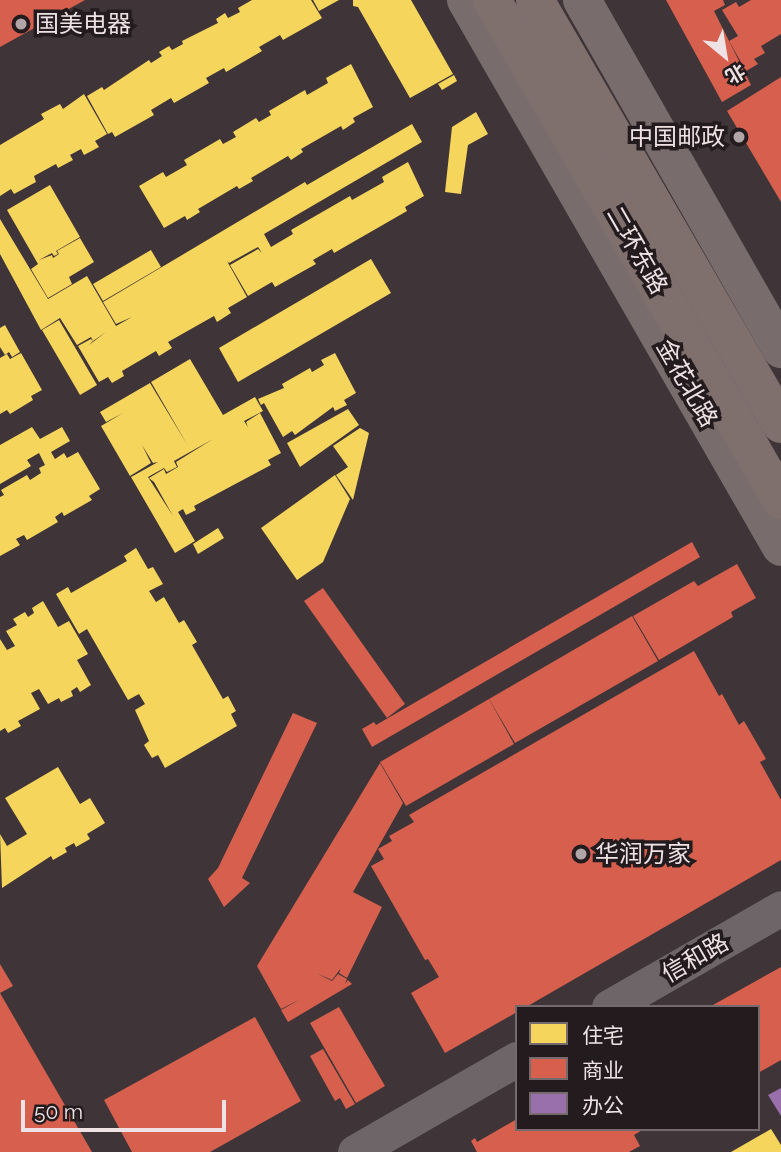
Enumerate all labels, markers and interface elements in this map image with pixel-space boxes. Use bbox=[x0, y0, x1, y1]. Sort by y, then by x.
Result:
place label: 国美电器 bbox=[35, 10, 131, 38]
marker: 国美电器 bbox=[13, 16, 29, 32]
north arrow bbox=[690, 21, 760, 91]
text: 北 bbox=[722, 60, 749, 88]
place label: 中国邮政 bbox=[629, 123, 725, 151]
marker: 中国邮政 bbox=[731, 129, 747, 145]
street label: 二环东路 bbox=[601, 201, 673, 299]
street label: 金花北路 bbox=[651, 334, 723, 432]
place label: 华润万家 bbox=[595, 840, 691, 868]
marker: 华润万家 bbox=[573, 846, 589, 862]
street label: 信和路 bbox=[657, 928, 733, 988]
legend bbox=[515, 1005, 760, 1131]
text: 住宅 bbox=[582, 1023, 624, 1048]
text: 商业 bbox=[582, 1058, 624, 1083]
scale bar bbox=[24, 1086, 229, 1130]
text: 办公 bbox=[582, 1093, 624, 1118]
text: 50 m bbox=[34, 1099, 83, 1124]

